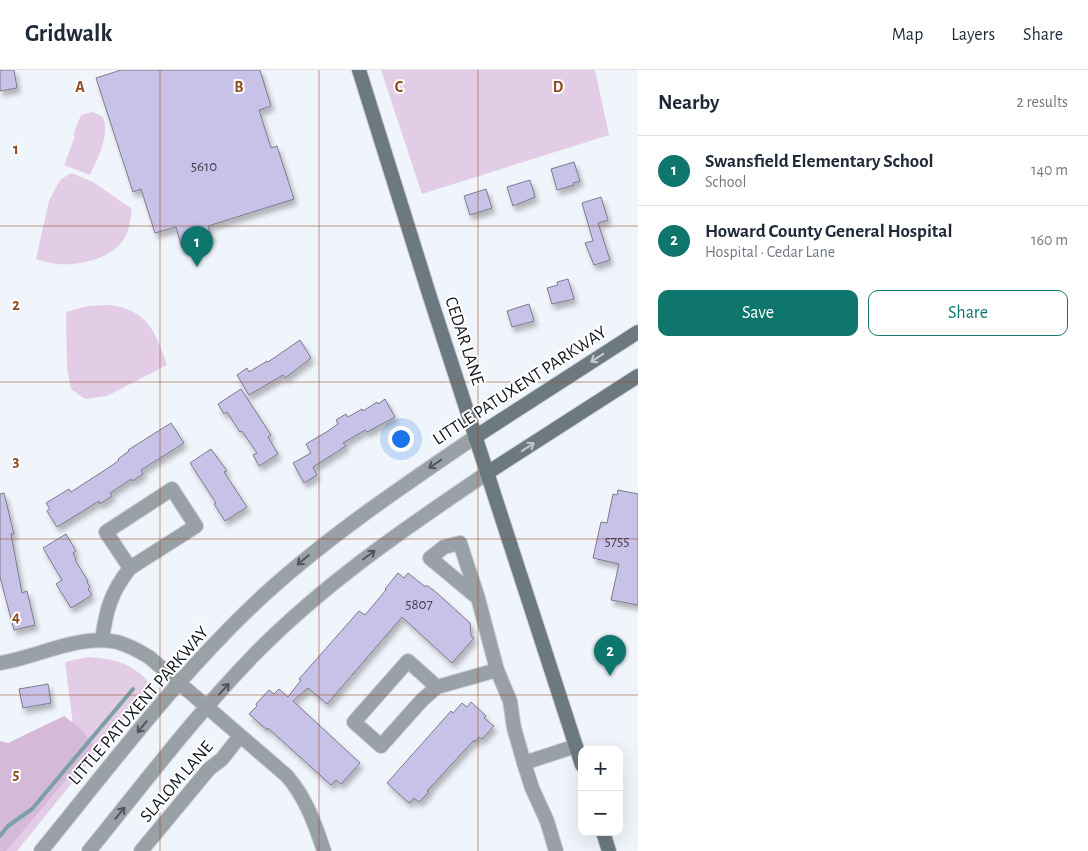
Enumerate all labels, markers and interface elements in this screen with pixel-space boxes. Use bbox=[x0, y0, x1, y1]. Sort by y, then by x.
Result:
text: Gridwalk bbox=[25, 22, 112, 46]
text: Map bbox=[892, 26, 923, 44]
text: Layers bbox=[951, 26, 995, 44]
text: Share bbox=[1023, 26, 1063, 44]
text: A bbox=[75, 79, 85, 95]
text: B bbox=[234, 79, 244, 95]
text: C bbox=[395, 79, 404, 95]
text: D bbox=[553, 79, 564, 95]
text: Nearby bbox=[658, 92, 719, 113]
text: 2 results bbox=[1016, 94, 1068, 110]
text: 1 bbox=[13, 141, 19, 157]
text: Swansfield Elementary School bbox=[705, 152, 934, 171]
house number: 5610 bbox=[191, 159, 217, 174]
text: 1 bbox=[671, 162, 677, 178]
text: 140 m bbox=[1031, 162, 1068, 178]
text: School bbox=[705, 174, 746, 190]
text: Howard County General Hospital bbox=[705, 222, 952, 241]
pin: 1 bbox=[181, 226, 213, 267]
text: 2 bbox=[670, 232, 678, 248]
text: 160 m bbox=[1031, 232, 1068, 248]
text: Hospital · Cedar Lane bbox=[705, 244, 835, 260]
button: Save bbox=[658, 290, 858, 336]
button: Share bbox=[868, 290, 1068, 336]
street label: CEDAR LANE bbox=[441, 295, 487, 388]
text: 2 bbox=[12, 297, 20, 313]
street label: LITTLE PATUXENT PARKWAY bbox=[430, 323, 611, 449]
one-way arrow bbox=[590, 353, 604, 364]
your location bbox=[388, 426, 414, 452]
one-way arrow bbox=[520, 442, 534, 452]
text: 3 bbox=[13, 453, 20, 469]
one-way arrow bbox=[428, 460, 442, 470]
house number: 5755 bbox=[604, 534, 630, 549]
one-way arrow bbox=[362, 550, 375, 561]
one-way arrow bbox=[297, 555, 310, 566]
house number: 5807 bbox=[405, 597, 433, 612]
text: 4 bbox=[12, 609, 20, 625]
street label: LITTLE PATUXENT PARKWAY bbox=[65, 623, 213, 789]
pin: 2 bbox=[594, 635, 626, 676]
one-way arrow bbox=[218, 682, 230, 695]
one-way arrow bbox=[137, 720, 148, 733]
street label: SLALOM LANE bbox=[137, 738, 217, 826]
map controls bbox=[578, 746, 623, 836]
button: + bbox=[578, 746, 623, 791]
text: 5 bbox=[13, 766, 20, 782]
button: − bbox=[578, 791, 623, 836]
one-way arrow bbox=[114, 807, 125, 820]

